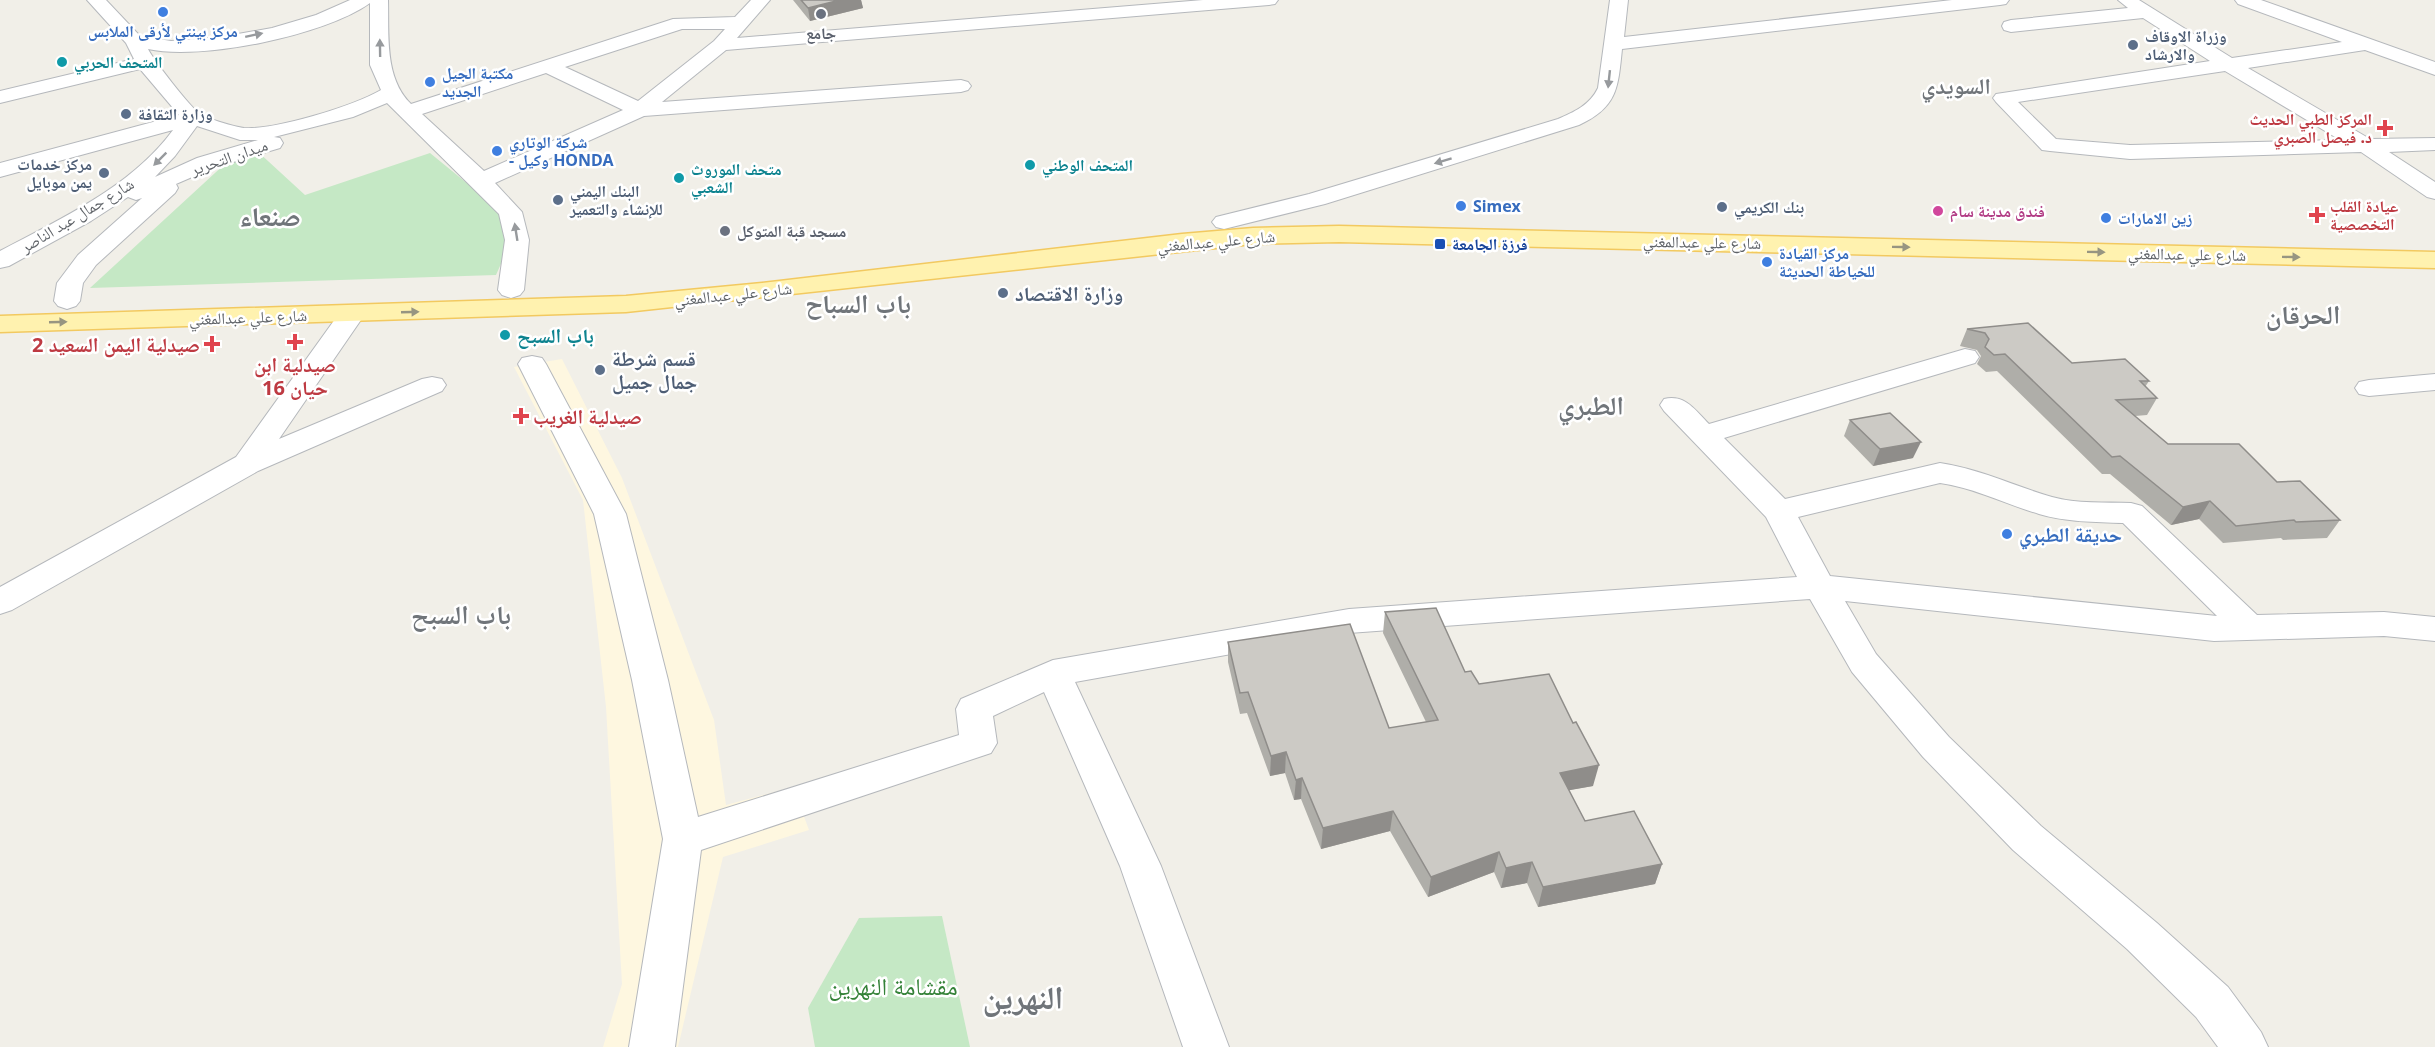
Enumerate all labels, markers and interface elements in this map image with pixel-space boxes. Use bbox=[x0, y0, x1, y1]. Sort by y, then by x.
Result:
marker: مركز بينتي لأرقى الملابس bbox=[156, 5, 170, 19]
marker: جامع bbox=[814, 7, 828, 21]
place label: مركز بينتي لأرقى الملابس bbox=[88, 20, 238, 44]
place label: جامع bbox=[806, 22, 836, 44]
place label: وزراة الاوقاف والارشاد bbox=[2145, 25, 2227, 65]
one-way arrow bbox=[245, 30, 264, 40]
one-way arrow bbox=[375, 38, 385, 57]
marker: وزراة الاوقاف والارشاد bbox=[2126, 38, 2140, 52]
place label: المتحف الحربي bbox=[74, 51, 163, 75]
marker: المتحف الحربي bbox=[55, 55, 69, 69]
place label: مكتبة الجيل الجديد bbox=[442, 62, 513, 102]
one-way arrow bbox=[1604, 69, 1614, 88]
district label: السويدي bbox=[1921, 70, 1991, 103]
marker: مكتبة الجيل الجديد bbox=[423, 75, 437, 89]
place label: وزارة الثقافة bbox=[138, 103, 213, 125]
marker: وزارة الثقافة bbox=[119, 107, 133, 121]
place label: المركز الطبي الحديث د. فيصل الصبري bbox=[2249, 108, 2372, 150]
marker: المركز الطبي الحديث د. فيصل الصبري bbox=[2376, 119, 2394, 137]
place label: شركة الوتاري - وكيل HONDA bbox=[509, 131, 614, 171]
street label: ميدان التحرير bbox=[187, 134, 270, 181]
marker: شركة الوتاري - وكيل HONDA bbox=[490, 144, 504, 158]
one-way arrow bbox=[153, 152, 167, 166]
place label: مركز خدمات يمن موبايل bbox=[17, 153, 92, 193]
place label: المتحف الوطني bbox=[1042, 154, 1133, 178]
one-way arrow bbox=[1434, 157, 1452, 166]
place label: متحف الموروث الشعبي bbox=[691, 158, 782, 200]
marker: المتحف الوطني bbox=[1023, 158, 1037, 172]
marker: مركز خدمات يمن موبايل bbox=[97, 166, 111, 180]
marker: متحف الموروث الشعبي bbox=[672, 171, 686, 185]
street label: شارع جمال عبد الناصر bbox=[15, 172, 138, 258]
place label: البنك اليمني للإنشاء والتعمير bbox=[569, 180, 663, 220]
marker: البنك اليمني للإنشاء والتعمير bbox=[551, 193, 565, 207]
place label: Simex bbox=[1473, 195, 1521, 217]
place label: عيادة القلب التخصصية bbox=[2330, 195, 2398, 235]
place label: بنك الكريمي bbox=[1734, 196, 1804, 220]
district label: صنعاء bbox=[239, 197, 301, 234]
marker: Simex bbox=[1454, 199, 1468, 213]
marker: بنك الكريمي bbox=[1715, 200, 1729, 214]
place label: فندق مدينة سام bbox=[1950, 200, 2045, 223]
marker: فندق مدينة سام bbox=[1931, 204, 1945, 218]
marker: عيادة القلب التخصصية bbox=[2308, 206, 2326, 224]
place label: زين الامارات bbox=[2118, 207, 2192, 229]
marker: زين الامارات bbox=[2099, 211, 2113, 225]
place label: مسجد قبة المتوكل bbox=[737, 220, 846, 242]
one-way arrow bbox=[511, 223, 520, 242]
marker: مسجد قبة المتوكل bbox=[718, 224, 732, 238]
street label: شارع علي عبدالمغني bbox=[1156, 225, 1276, 259]
street label: شارع علي عبدالمغني bbox=[1643, 230, 1761, 256]
place label: فرزة الجامعة bbox=[1452, 233, 1528, 255]
marker: فرزة الجامعة bbox=[1433, 237, 1447, 251]
place label: مركز القيادة للخياطة الحديثة bbox=[1779, 242, 1875, 282]
one-way arrow bbox=[1892, 242, 1911, 252]
street label: شارع علي عبدالمغني bbox=[2128, 242, 2246, 268]
one-way arrow bbox=[2087, 247, 2106, 257]
one-way arrow bbox=[2282, 252, 2301, 261]
marker: مركز القيادة للخياطة الحديثة bbox=[1760, 255, 1774, 269]
street label: شارع علي عبدالمغني bbox=[673, 277, 793, 313]
place label: وزارة الاقتصاد bbox=[1015, 280, 1123, 307]
district label: باب السباح bbox=[805, 285, 911, 321]
marker: وزارة الاقتصاد bbox=[996, 286, 1010, 300]
district label: الحرقان bbox=[2266, 296, 2340, 332]
street label: شارع علي عبدالمغني bbox=[189, 304, 308, 332]
one-way arrow bbox=[401, 307, 420, 316]
one-way arrow bbox=[49, 317, 68, 326]
place label: باب السبح bbox=[517, 322, 594, 349]
marker: باب السبح bbox=[498, 328, 512, 342]
place label: صيدلية اليمن السعيد 2 bbox=[32, 331, 200, 358]
marker: صيدلية ابن حيان 16 bbox=[288, 335, 302, 349]
marker: صيدلية اليمن السعيد 2 bbox=[205, 337, 219, 351]
place label: قسم شرطة جمال جميل bbox=[612, 345, 697, 395]
place label: صيدلية ابن حيان 16 bbox=[254, 351, 336, 401]
marker: قسم شرطة جمال جميل bbox=[593, 363, 607, 377]
district label: الطبري bbox=[1558, 387, 1624, 426]
place label: صيدلية الغريب bbox=[533, 403, 642, 430]
marker: صيدلية الغريب bbox=[514, 409, 528, 423]
place label: حديقة الطبري bbox=[2019, 521, 2122, 550]
marker: حديقة الطبري bbox=[2000, 527, 2014, 541]
district label: باب السبح bbox=[411, 596, 511, 632]
park label: مقشامة النهرين bbox=[828, 969, 958, 1002]
district label: النهرين bbox=[983, 975, 1063, 1018]

